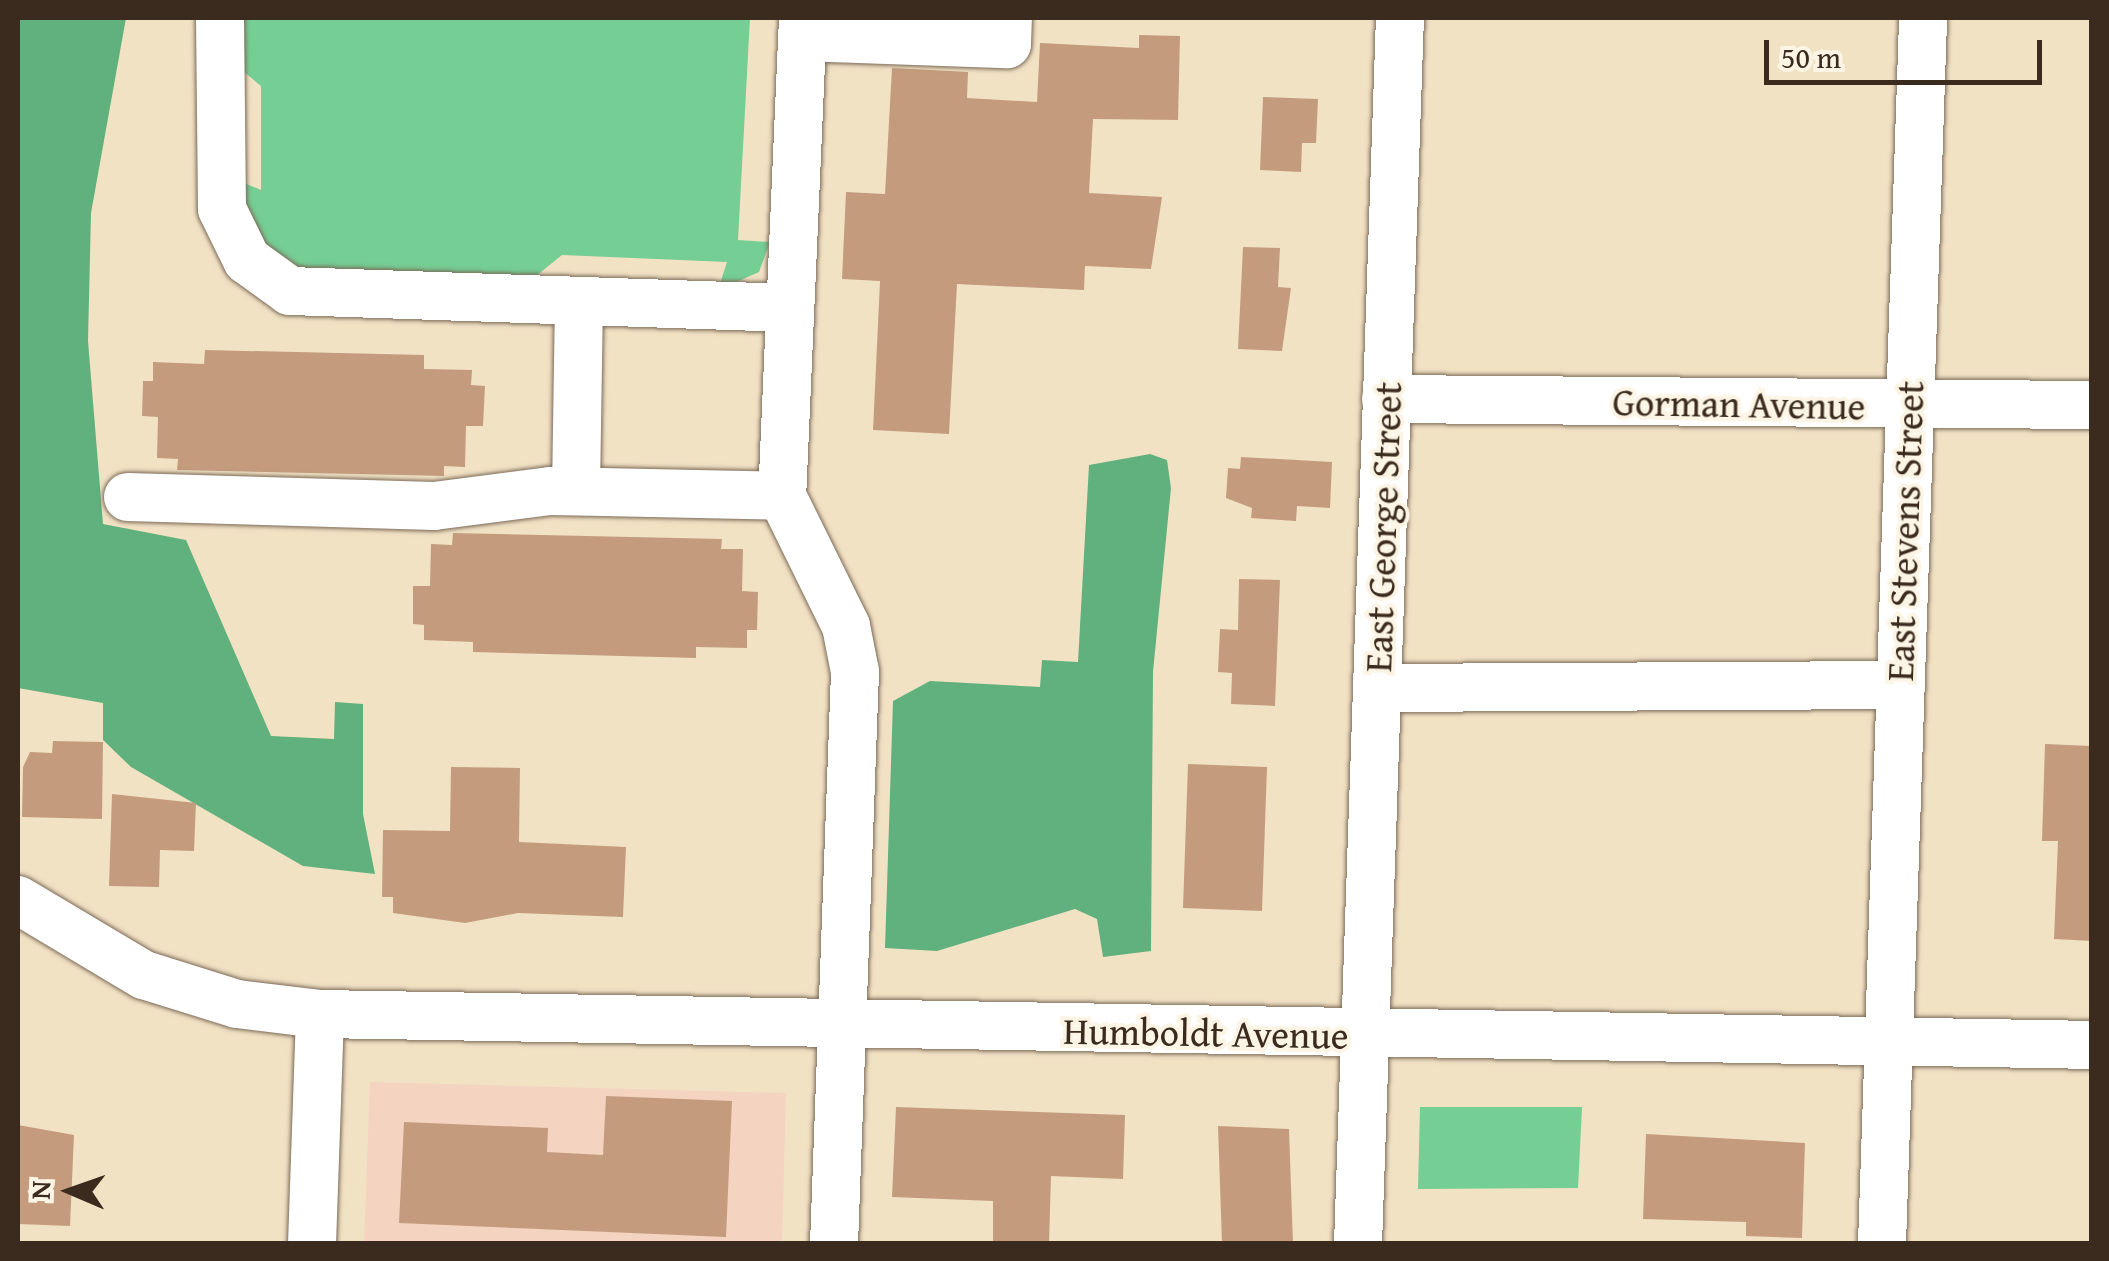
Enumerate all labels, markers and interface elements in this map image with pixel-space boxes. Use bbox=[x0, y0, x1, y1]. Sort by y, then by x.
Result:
scale bar bbox=[1769, 20, 2046, 82]
text: 50 m bbox=[1781, 35, 1841, 79]
street label: Gorman Avenue bbox=[1612, 379, 1866, 429]
street label: East Stevens Street bbox=[1877, 380, 1933, 682]
street label: East George Street bbox=[1355, 381, 1411, 673]
street label: Humboldt Avenue bbox=[1063, 1008, 1349, 1058]
north arrow bbox=[20, 1141, 120, 1241]
text: N bbox=[19, 1180, 60, 1200]

